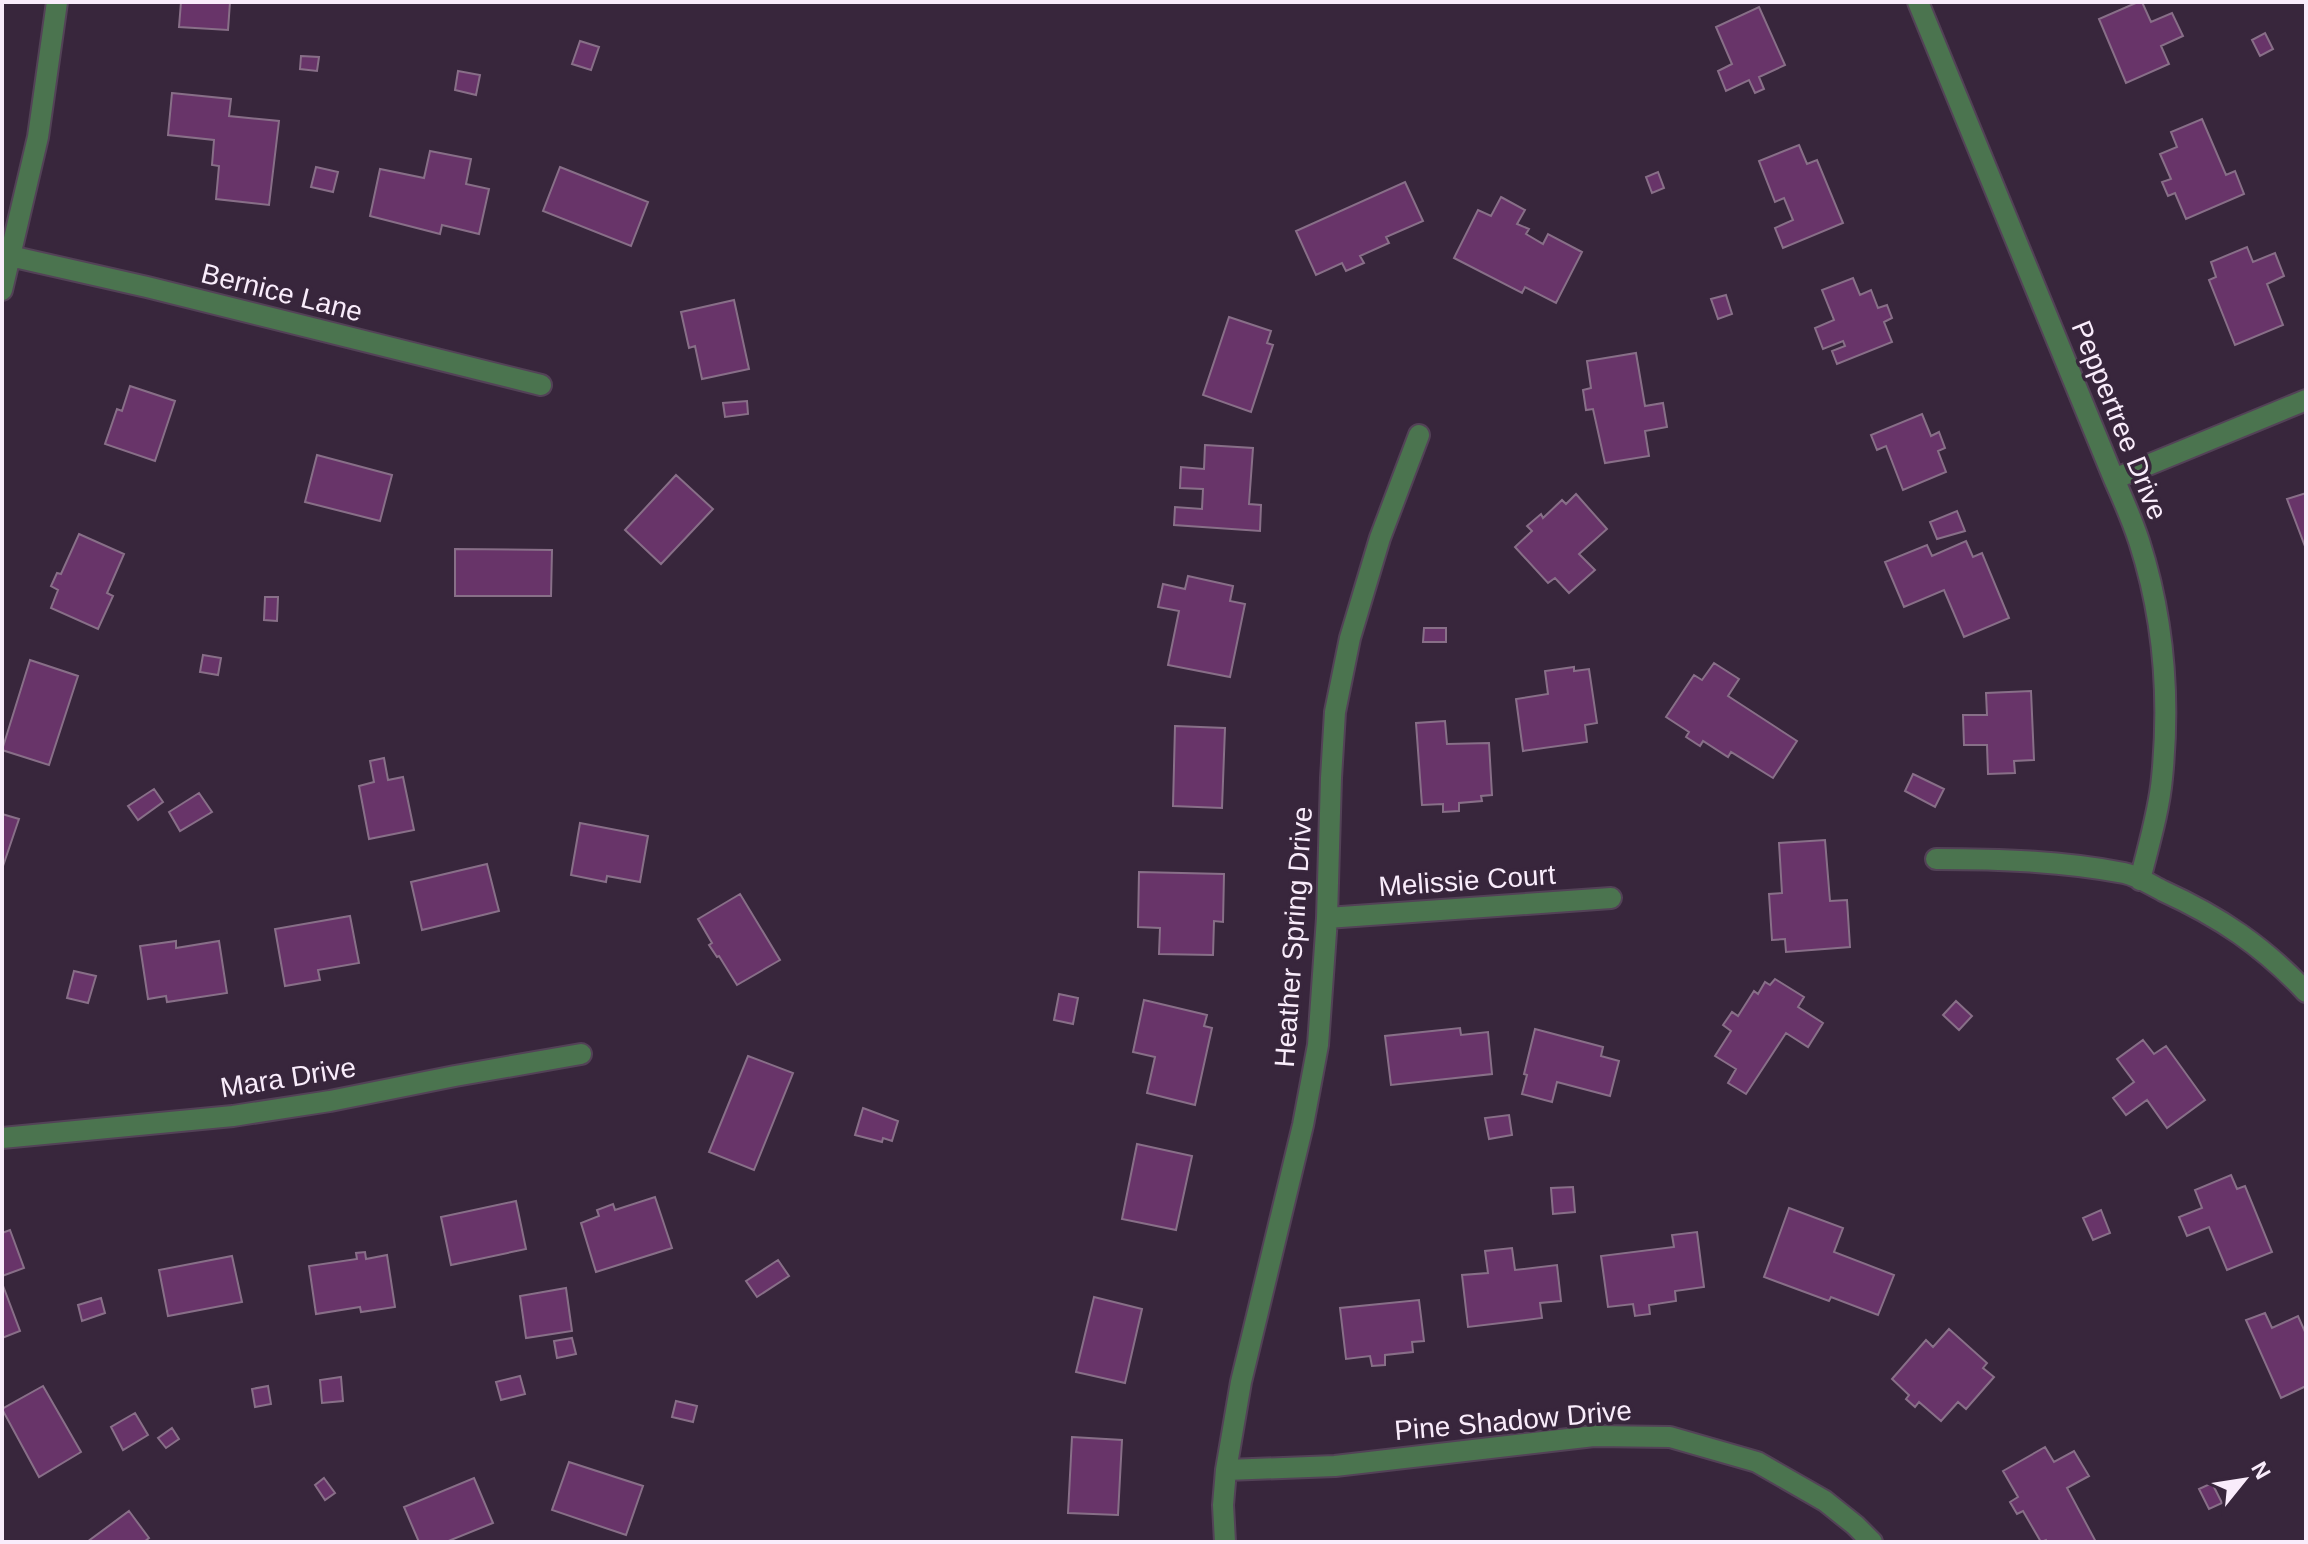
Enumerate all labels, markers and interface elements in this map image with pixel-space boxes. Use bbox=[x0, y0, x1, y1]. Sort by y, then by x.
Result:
street label: Bernice Lane bbox=[198, 257, 366, 327]
street label: Peppertree Drive bbox=[2066, 316, 2174, 524]
street label: Heather Spring Drive bbox=[1269, 806, 1318, 1069]
street label: Melissie Court bbox=[1377, 859, 1557, 902]
street label: Mara Drive bbox=[218, 1051, 358, 1104]
street label: Pine Shadow Drive bbox=[1393, 1395, 1633, 1446]
north arrow bbox=[2204, 1440, 2284, 1520]
text: N bbox=[2246, 1457, 2276, 1483]

